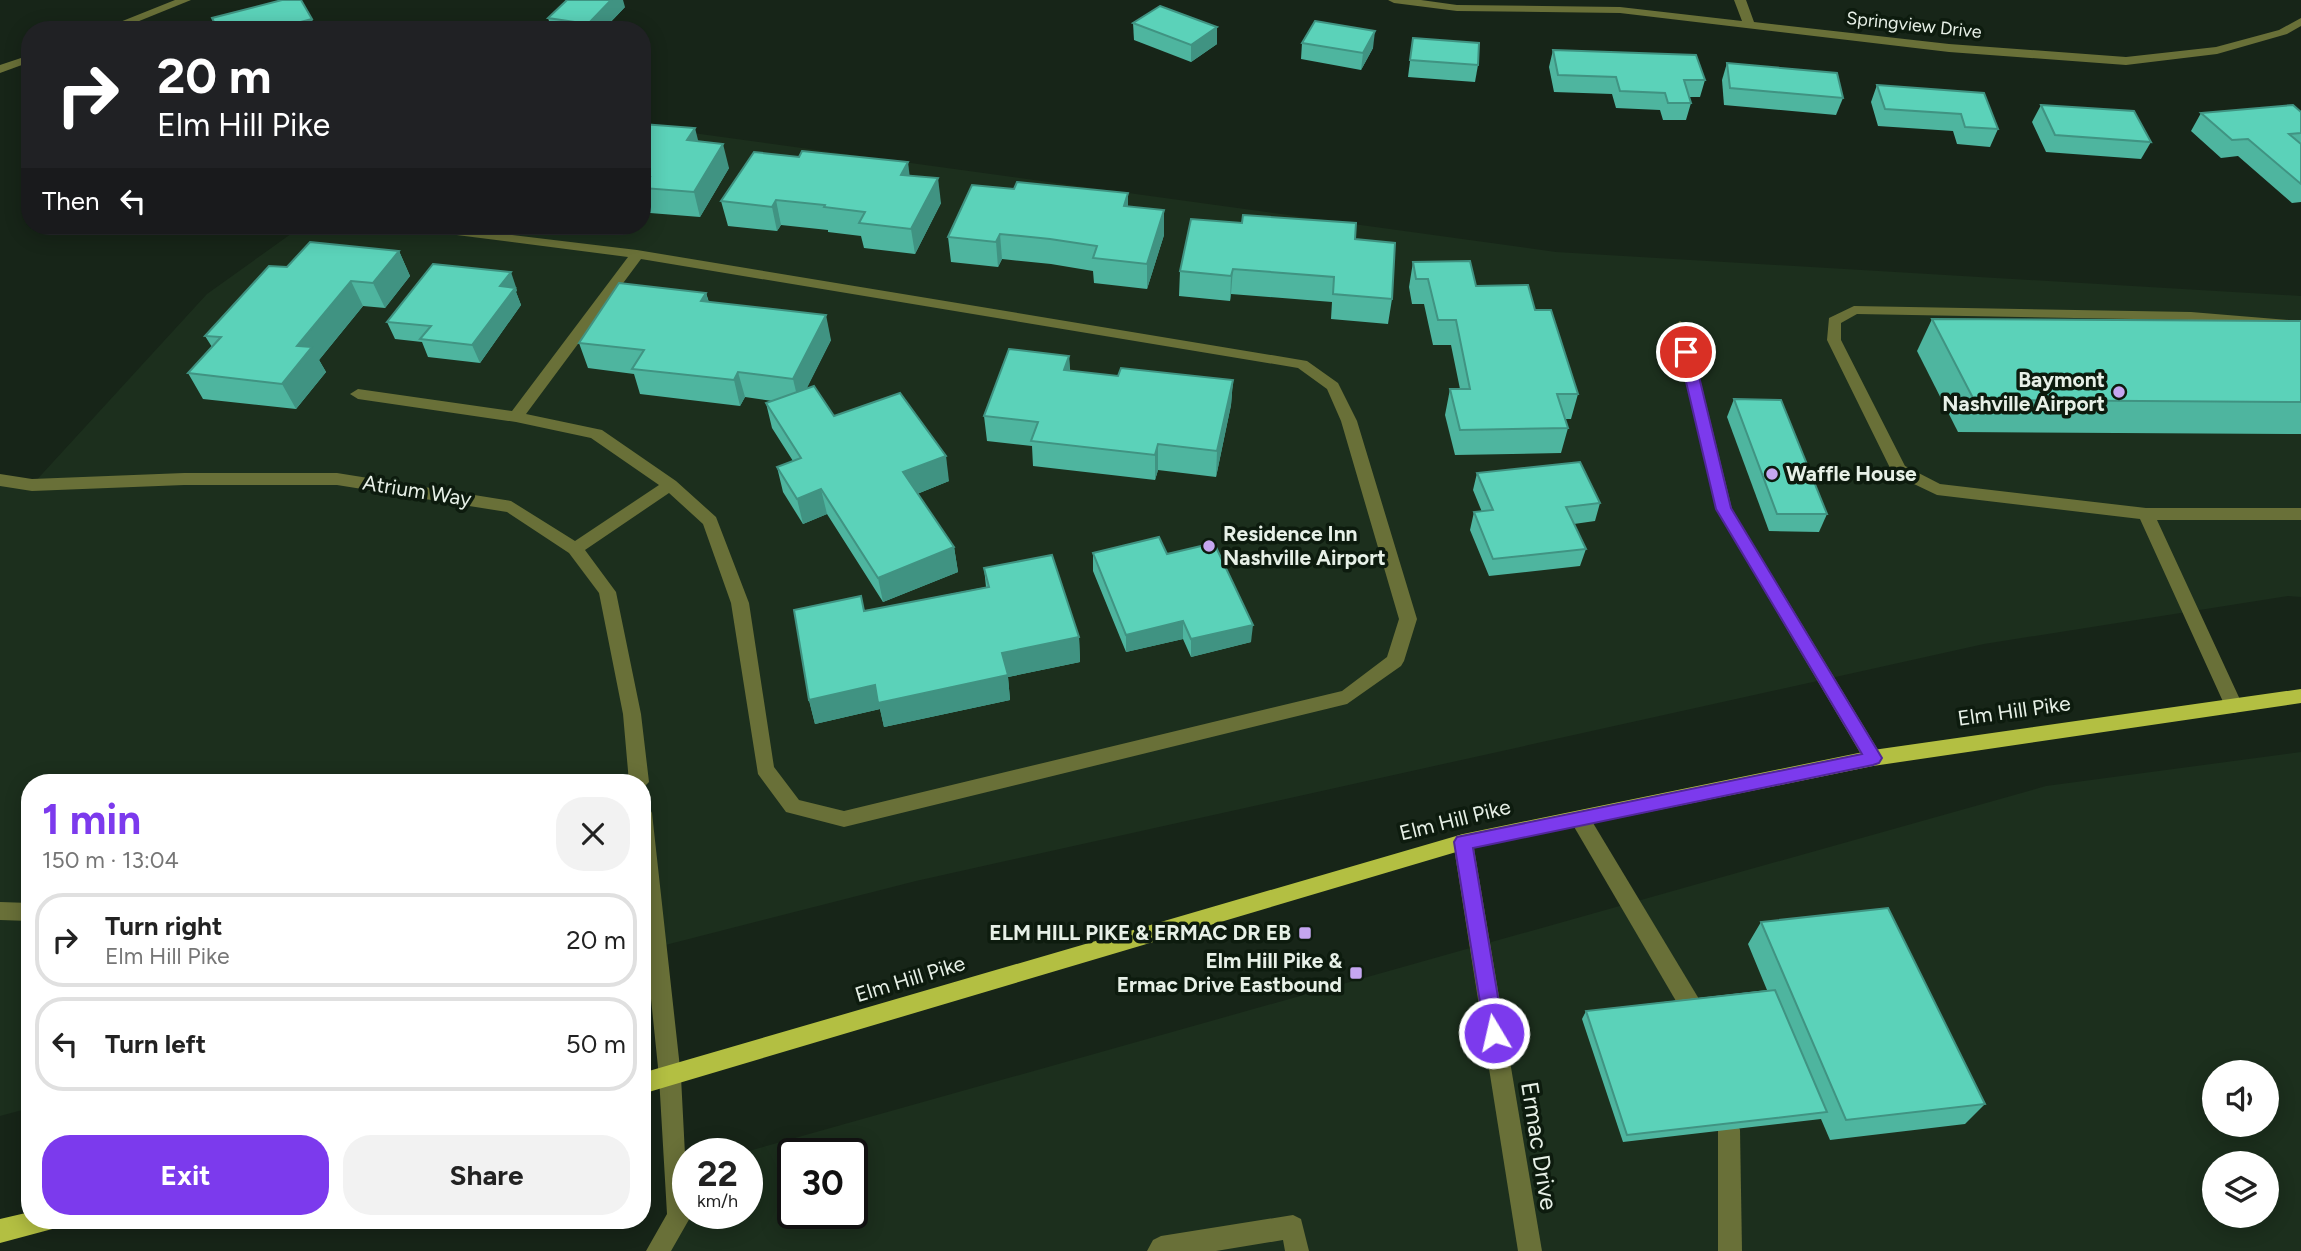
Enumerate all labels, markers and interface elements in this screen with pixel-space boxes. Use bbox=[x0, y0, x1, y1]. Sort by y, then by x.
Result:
street label: Springview Drive bbox=[1845, 7, 1983, 43]
text: 20 m bbox=[157, 46, 272, 105]
icon: right bbox=[42, 49, 133, 140]
text: Elm Hill Pike bbox=[157, 106, 330, 144]
icon: left bbox=[114, 182, 152, 220]
text: Then bbox=[42, 185, 100, 217]
pin bbox=[1656, 322, 1716, 382]
icon: arrive bbox=[1667, 333, 1705, 371]
place label: Baymont Nashville Airport bbox=[1942, 367, 2105, 416]
marker: Baymont Nashville Airport bbox=[2111, 384, 2127, 400]
place label: Waffle House bbox=[1786, 461, 1917, 486]
marker: Waffle House bbox=[1764, 466, 1780, 482]
street label: Atrium Way bbox=[361, 470, 473, 511]
place label: Residence Inn Nashville Airport bbox=[1223, 521, 1386, 570]
marker: Residence Inn Nashville Airport bbox=[1201, 538, 1217, 554]
street label: Elm Hill Pike bbox=[1956, 690, 2072, 731]
text: 1 min bbox=[42, 794, 141, 845]
street label: Elm Hill Pike bbox=[1397, 794, 1513, 845]
button: close bbox=[556, 797, 630, 871]
text: 150 m · 13:04 bbox=[42, 846, 179, 874]
text: Turn right bbox=[105, 910, 222, 942]
place label: ELM HILL PIKE & ERMAC DR EB bbox=[989, 920, 1291, 945]
icon: right bbox=[46, 921, 84, 959]
text: 20 m bbox=[566, 924, 626, 956]
marker: ELM HILL PIKE & ERMAC DR EB bbox=[1297, 925, 1313, 941]
text: Elm Hill Pike bbox=[105, 942, 229, 970]
place label: Elm Hill Pike & Ermac Drive Eastbound bbox=[1117, 948, 1342, 997]
street label: Elm Hill Pike bbox=[852, 950, 968, 1007]
marker: Elm Hill Pike & Ermac Drive Eastbound bbox=[1348, 965, 1364, 981]
position arrow bbox=[1457, 996, 1531, 1070]
icon: left bbox=[46, 1025, 84, 1063]
text: Turn left bbox=[105, 1028, 206, 1060]
text: 50 m bbox=[566, 1028, 626, 1060]
map controls bbox=[2202, 1060, 2279, 1228]
button: sound bbox=[2202, 1060, 2279, 1137]
street label: Ermac Drive bbox=[1515, 1080, 1564, 1212]
button: Exit bbox=[42, 1135, 329, 1215]
button: Share bbox=[343, 1135, 630, 1215]
speed limit sign: 30 bbox=[777, 1138, 868, 1229]
button: layers bbox=[2202, 1151, 2279, 1228]
text: 22 bbox=[697, 1153, 738, 1195]
text: km/h bbox=[697, 1190, 738, 1212]

